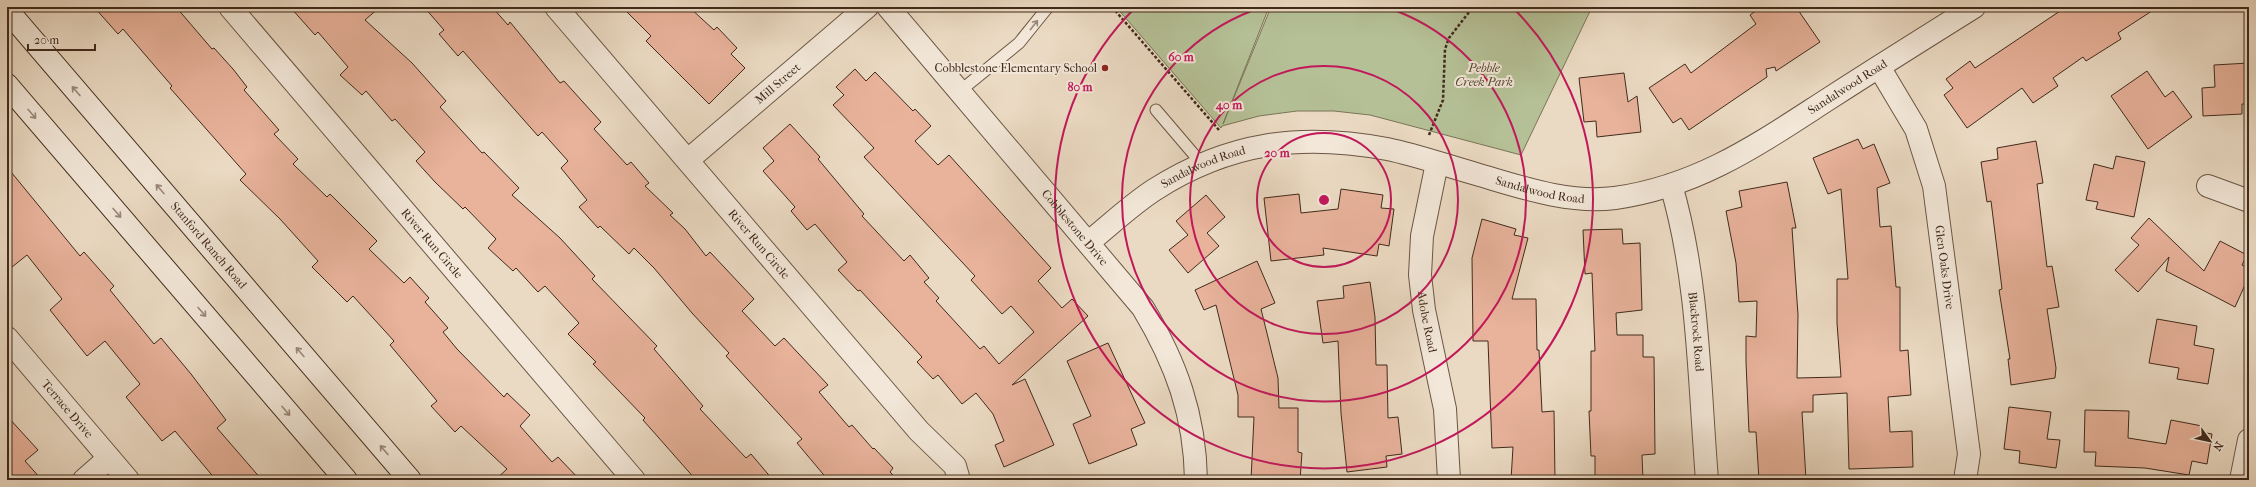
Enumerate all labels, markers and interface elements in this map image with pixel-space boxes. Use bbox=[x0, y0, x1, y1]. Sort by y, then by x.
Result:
one-way arrow bbox=[1029, 19, 1038, 30]
scale bar bbox=[28, 26, 95, 52]
text: 20 m bbox=[34, 33, 59, 47]
text: 60 m bbox=[1168, 50, 1195, 64]
street label: Sandalwood Road bbox=[1805, 56, 1890, 117]
street label: Mill Street bbox=[752, 60, 804, 107]
place label: Cobblestone Elementary School bbox=[935, 61, 1098, 75]
park label: Pebble Creek Park bbox=[1455, 61, 1513, 89]
marker: Cobblestone Elementary School bbox=[1100, 63, 1110, 73]
text: 80 m bbox=[1067, 80, 1094, 94]
one-way arrow bbox=[71, 85, 80, 96]
text: 40 m bbox=[1215, 98, 1243, 113]
one-way arrow bbox=[28, 109, 37, 120]
street label: Sandalwood Road bbox=[1158, 143, 1247, 191]
text: 20 m bbox=[1264, 146, 1291, 160]
street label: Sandalwood Road bbox=[1494, 173, 1586, 206]
one-way arrow bbox=[156, 184, 165, 195]
street label: Cobblestone Drive bbox=[1039, 187, 1111, 268]
centre of rings bbox=[1317, 193, 1331, 207]
street label: Stanford Ranch Road bbox=[168, 199, 250, 292]
street label: River Run Circle bbox=[398, 206, 466, 281]
street label: River Run Circle bbox=[725, 206, 793, 282]
one-way arrow bbox=[112, 208, 122, 218]
street label: Glen Oaks Drive bbox=[1932, 224, 1957, 310]
street label: Adobe Road bbox=[1415, 290, 1440, 354]
street label: Blackrock Road bbox=[1685, 291, 1707, 372]
one-way arrow bbox=[197, 307, 206, 317]
one-way arrow bbox=[295, 346, 304, 357]
street label: Terrace Drive bbox=[39, 377, 96, 441]
one-way arrow bbox=[282, 405, 291, 416]
north arrow bbox=[2190, 421, 2230, 461]
text: N bbox=[2210, 439, 2226, 454]
one-way arrow bbox=[380, 445, 389, 456]

